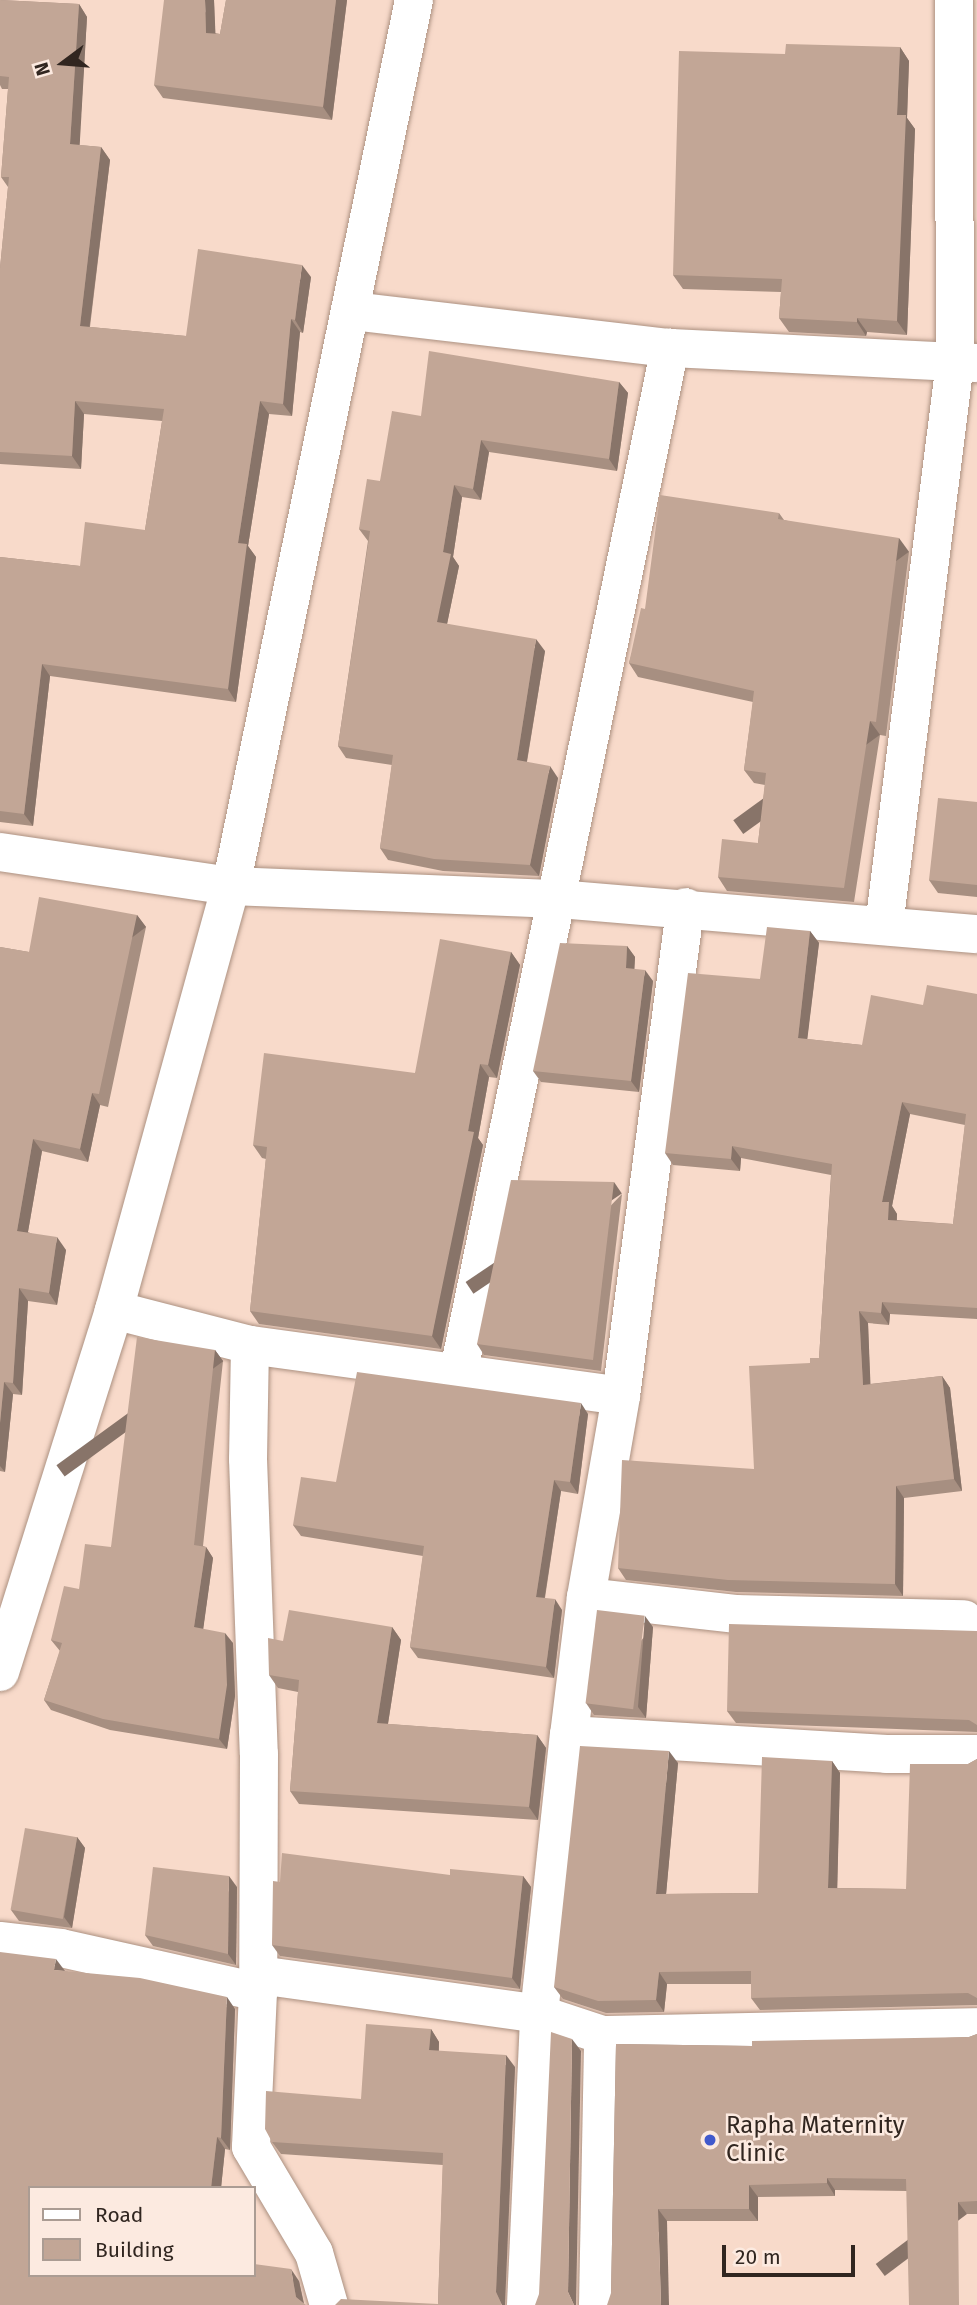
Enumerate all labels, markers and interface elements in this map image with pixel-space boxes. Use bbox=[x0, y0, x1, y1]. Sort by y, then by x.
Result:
north arrow bbox=[28, 28, 98, 98]
text: N bbox=[30, 60, 55, 78]
place label: Rapha Maternity Clinic bbox=[726, 2112, 905, 2168]
marker: Rapha Maternity Clinic bbox=[700, 2130, 720, 2150]
legend bbox=[28, 2186, 256, 2277]
text: Road bbox=[95, 2202, 143, 2228]
scale bar bbox=[725, 2232, 858, 2276]
text: Building bbox=[95, 2237, 174, 2263]
text: 20 m bbox=[735, 2244, 781, 2270]

